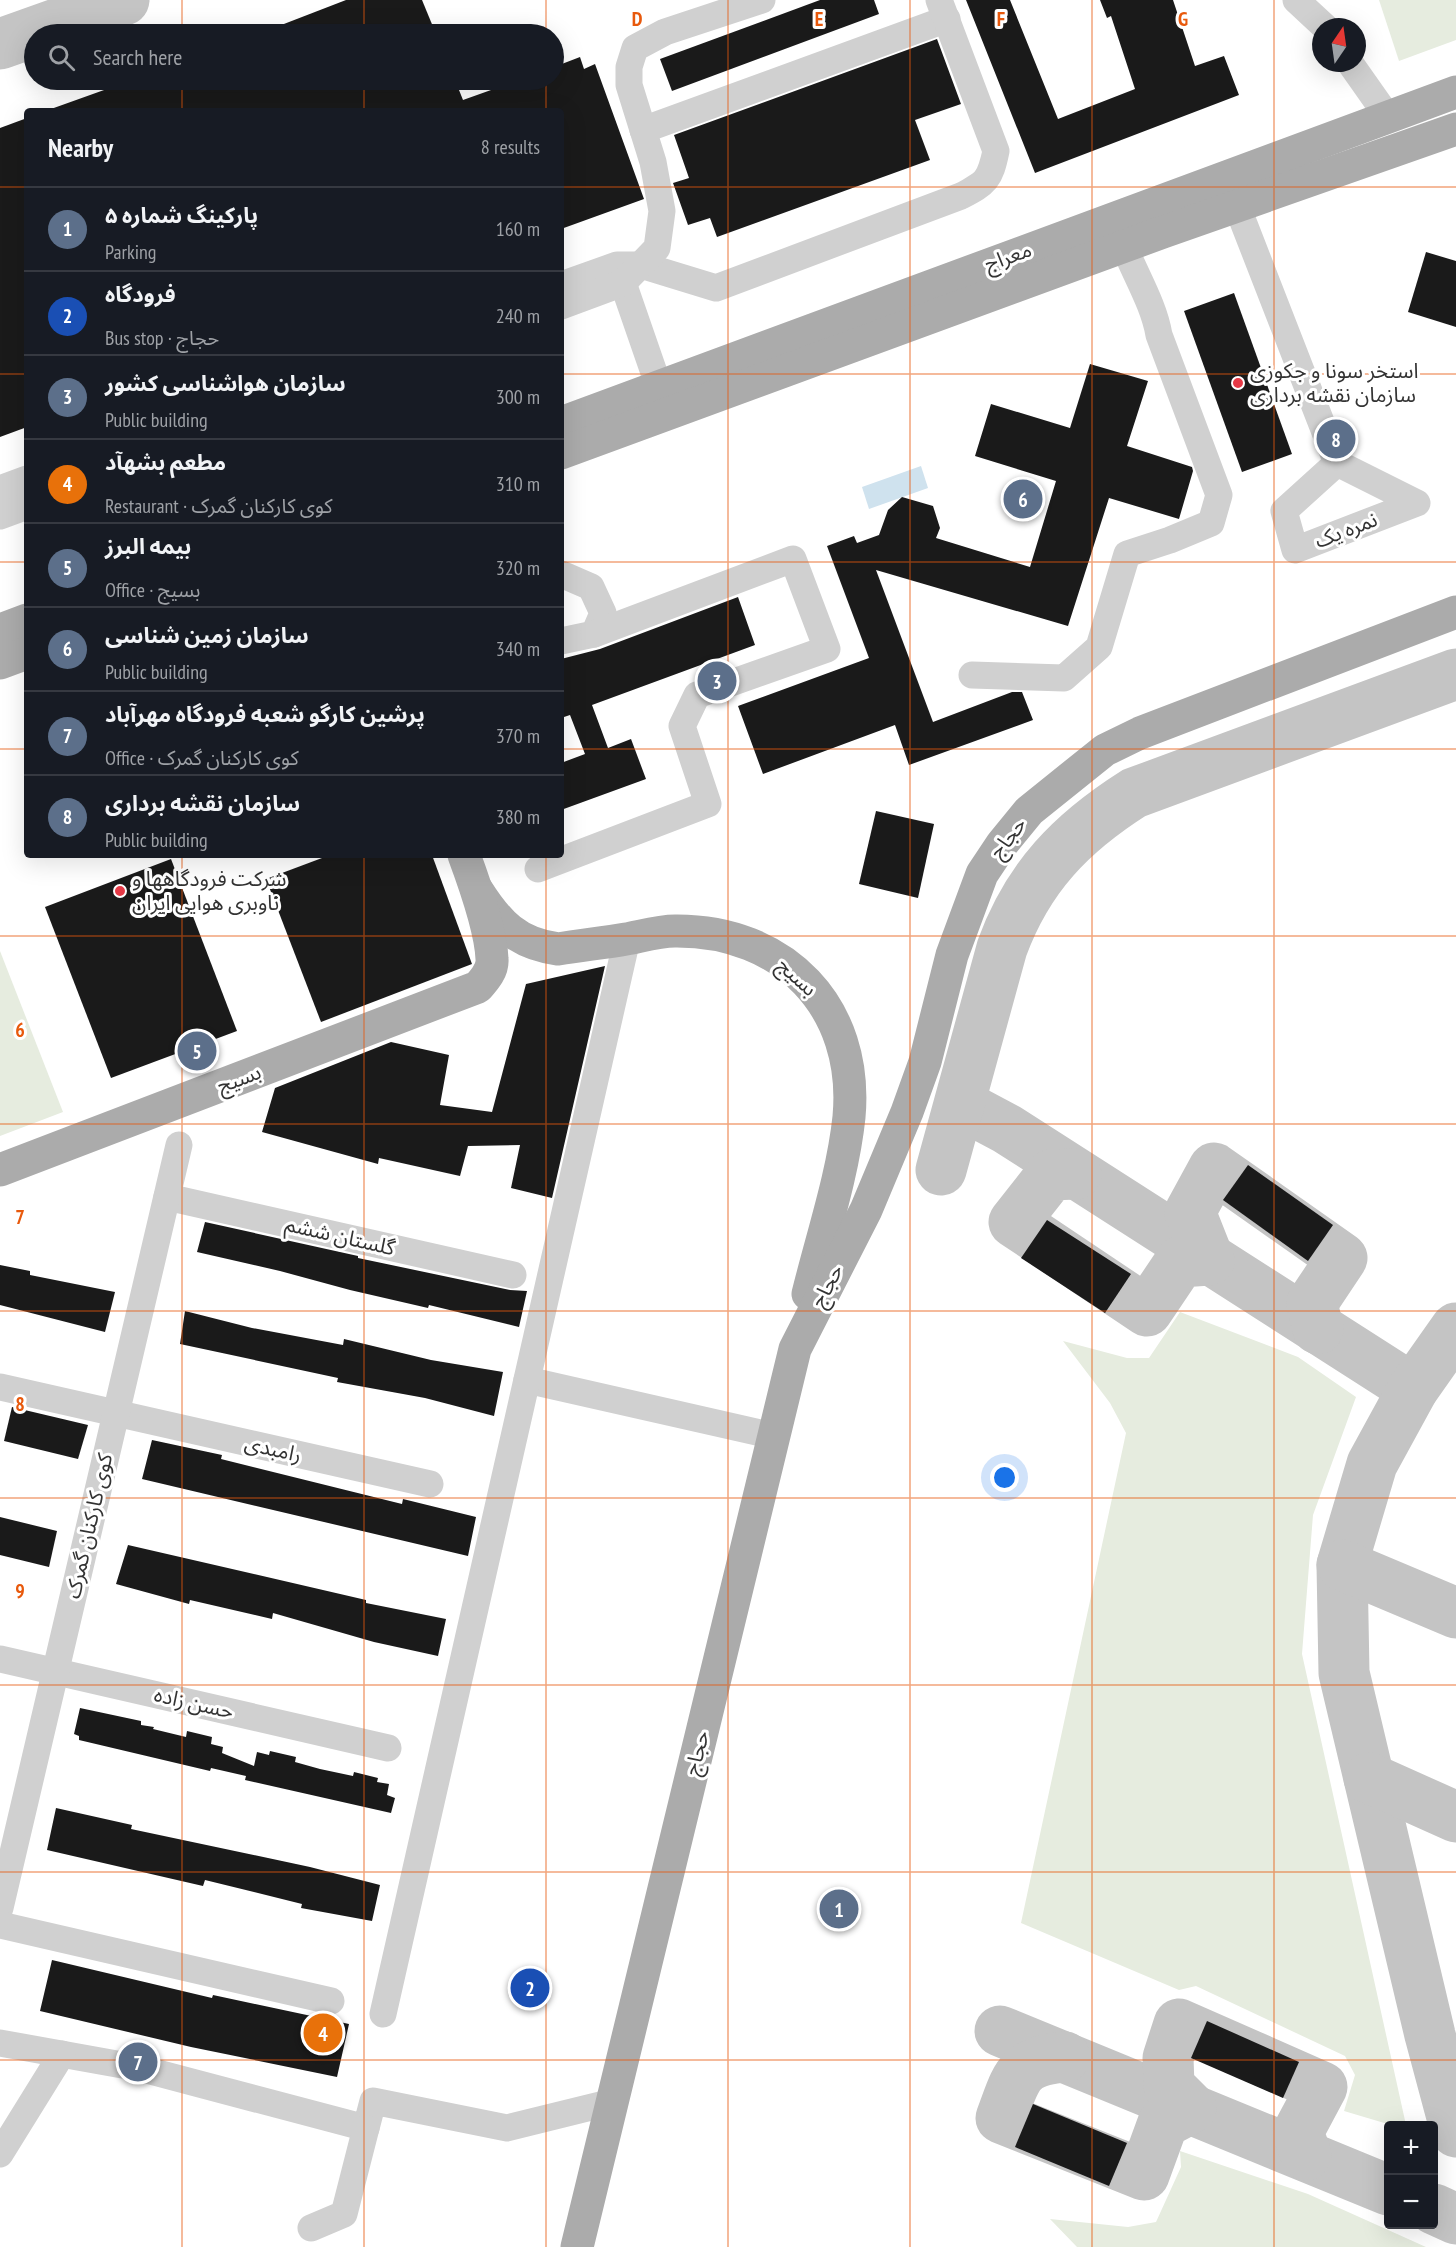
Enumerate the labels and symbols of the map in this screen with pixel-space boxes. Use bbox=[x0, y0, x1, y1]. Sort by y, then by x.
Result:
text: D bbox=[632, 6, 643, 32]
text: E bbox=[815, 6, 823, 32]
text: F bbox=[997, 6, 1005, 32]
text: G bbox=[1178, 6, 1188, 32]
north arrow bbox=[1312, 18, 1366, 72]
street label: معراج bbox=[981, 236, 1036, 279]
place label: استخر سونا و جکوزی سازمان نقشه برداری bbox=[1250, 357, 1418, 408]
marker: استخر سونا و جکوزی سازمان نقشه برداری bbox=[1231, 376, 1245, 390]
pin: 8 bbox=[1316, 416, 1356, 462]
pin: 6 bbox=[1004, 476, 1042, 522]
street label: نمره یک bbox=[1311, 505, 1381, 554]
pin: 3 bbox=[698, 658, 736, 704]
street label: حجاج bbox=[983, 811, 1034, 865]
place label: شرکت فرودگاهها و ناوبری هوایی ایران bbox=[132, 865, 287, 916]
marker: شرکت فرودگاهها و ناوبری هوایی ایران bbox=[113, 884, 127, 898]
street label: بسیج bbox=[770, 952, 823, 1003]
text: 6 bbox=[15, 1017, 25, 1043]
pin: 5 bbox=[178, 1028, 216, 1074]
street label: بسیج bbox=[213, 1058, 265, 1101]
text: 7 bbox=[15, 1204, 25, 1230]
street label: گلستان ششم bbox=[282, 1210, 398, 1263]
street label: حجاج bbox=[804, 1259, 851, 1313]
text: 8 bbox=[15, 1391, 25, 1417]
street label: رامبدی bbox=[242, 1429, 304, 1468]
street label: کوی کارکنان گمرک bbox=[59, 1450, 118, 1601]
your location bbox=[990, 1463, 1019, 1492]
text: 9 bbox=[15, 1578, 25, 1604]
street label: حسن زاده bbox=[152, 1680, 236, 1725]
street label: حجاج bbox=[678, 1728, 717, 1779]
pin: 1 bbox=[820, 1886, 858, 1932]
pin: 2 bbox=[510, 1966, 550, 2010]
pin: 4 bbox=[304, 2010, 342, 2056]
pin: 7 bbox=[118, 2040, 158, 2084]

